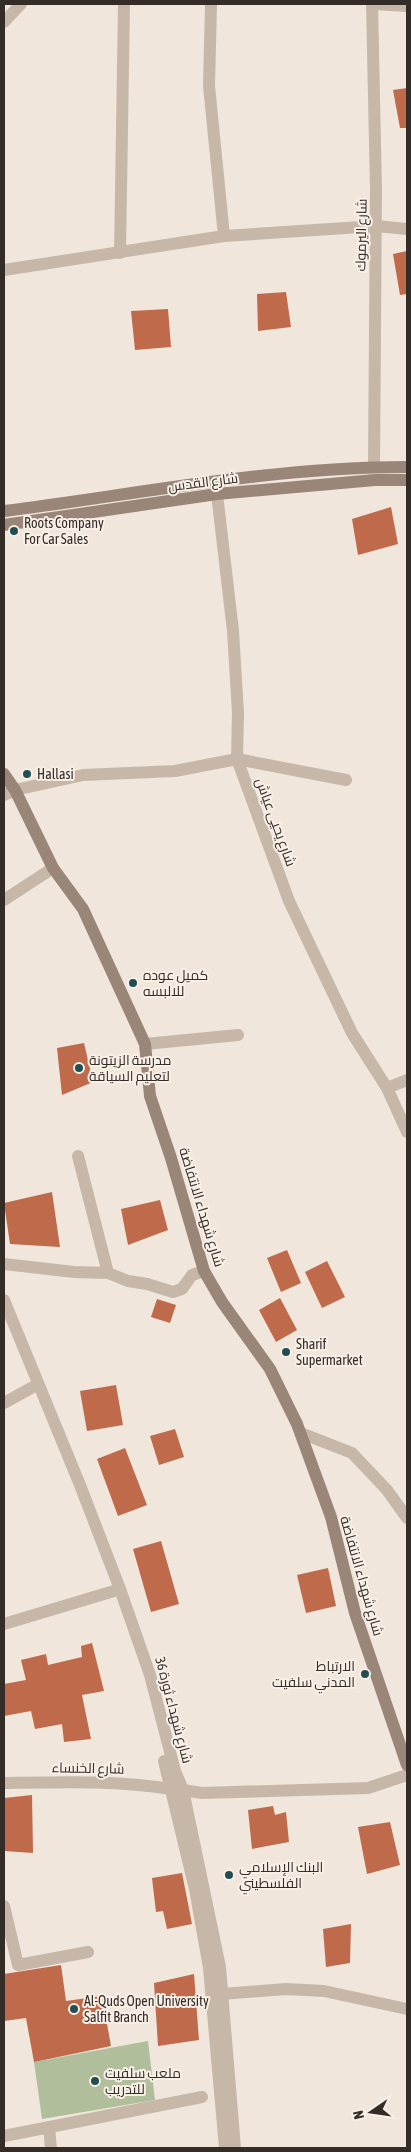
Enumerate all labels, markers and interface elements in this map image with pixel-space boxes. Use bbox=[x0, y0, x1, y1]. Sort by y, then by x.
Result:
street label: ِشارع اليرموك bbox=[352, 198, 371, 272]
street label: شارع القدس bbox=[167, 470, 239, 495]
place label: Roots Company For Car Sales bbox=[24, 515, 104, 547]
marker: Roots Company For Car Sales bbox=[8, 525, 20, 537]
place label: Hallasi bbox=[37, 766, 74, 782]
marker: Hallasi bbox=[21, 768, 33, 780]
street label: شارع يحيى عياش bbox=[252, 776, 299, 869]
place label: كميل عوده للالبسه bbox=[143, 967, 208, 999]
marker: كميل عوده للالبسه bbox=[127, 977, 139, 989]
place label: مدرسة الزيتونة لتعليم السياقة bbox=[89, 1052, 171, 1086]
marker: مدرسة الزيتونة لتعليم السياقة bbox=[73, 1062, 85, 1074]
street label: شارع شهداء الانتفاضة bbox=[175, 1145, 228, 1269]
place label: Sharif Supermarket bbox=[296, 1336, 363, 1368]
marker: Sharif Supermarket bbox=[280, 1346, 292, 1358]
street label: شارع شهداء الانتفاضة bbox=[336, 1514, 387, 1638]
street label: شارع شهداء ثورة 36 bbox=[151, 1655, 196, 1765]
place label: الارتباط المدني سلفيت bbox=[272, 1658, 355, 1694]
marker: الارتباط المدني سلفيت bbox=[359, 1668, 371, 1680]
street label: شارع الخنساء bbox=[51, 1759, 125, 1778]
place label: البنك الإسلامي الفلسطيني bbox=[239, 1859, 323, 1895]
marker: البنك الإسلامي الفلسطيني bbox=[223, 1869, 235, 1881]
place label: Al-Quds Open University Salfit Branch bbox=[84, 1993, 209, 2025]
marker: Al-Quds Open University Salfit Branch bbox=[68, 2003, 80, 2015]
place label: ملعب سلفيت للتدريب bbox=[105, 2065, 181, 2097]
marker: ملعب سلفيت للتدريب bbox=[89, 2075, 101, 2087]
north arrow bbox=[346, 2087, 396, 2137]
text: N bbox=[350, 2109, 367, 2121]

